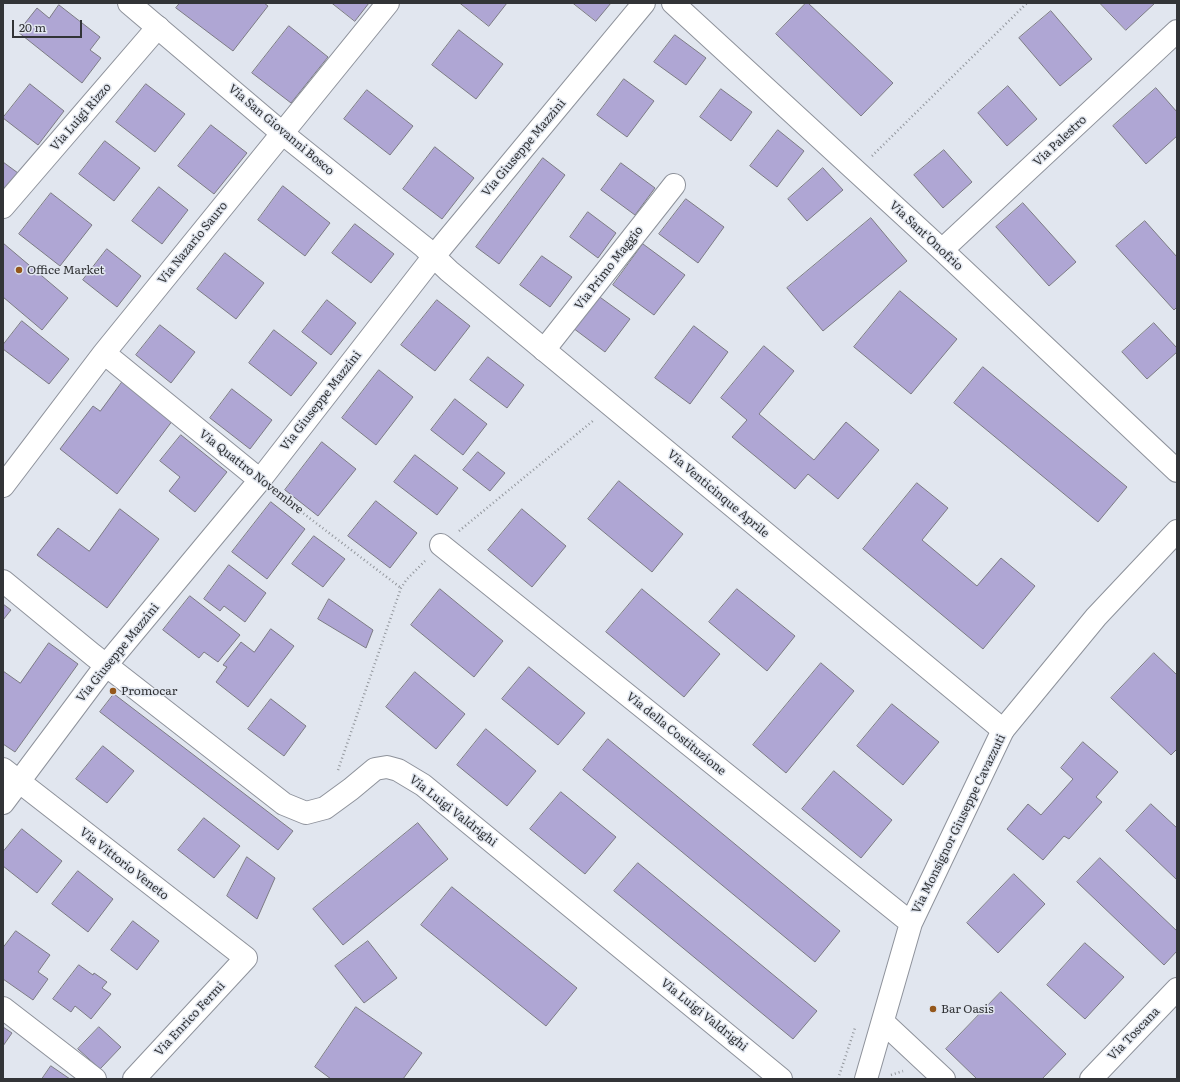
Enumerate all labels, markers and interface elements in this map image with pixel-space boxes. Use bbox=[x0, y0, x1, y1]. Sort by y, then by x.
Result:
scale bar bbox=[14, 12, 84, 38]
text: 20 m bbox=[19, 18, 46, 36]
street label: Via Luigi Rizzo bbox=[48, 80, 114, 154]
street label: Via San Giovanni Bosco bbox=[225, 81, 337, 179]
street label: Via Giuseppe Mazzini bbox=[479, 96, 569, 200]
street label: Via Palestro bbox=[1030, 113, 1090, 169]
street label: Via Sant'Onofrio bbox=[886, 198, 966, 274]
street label: Via Nazario Sauro bbox=[155, 199, 231, 287]
street label: Via Primo Maggio bbox=[572, 223, 646, 313]
place label: Office Market bbox=[27, 263, 104, 277]
marker: Office Market bbox=[14, 265, 24, 275]
street label: Via Giuseppe Mazzini bbox=[278, 348, 364, 454]
street label: Via Quattro Novembre bbox=[196, 427, 306, 517]
street label: Via Venticinque Aprile bbox=[664, 447, 772, 541]
street label: Via Giuseppe Mazzini bbox=[74, 601, 162, 705]
place label: Promocar bbox=[121, 684, 177, 698]
marker: Promocar bbox=[108, 686, 118, 696]
street label: Via della Costituzione bbox=[623, 689, 729, 779]
street label: Via Monsignor Giuseppe Cavazzuti bbox=[909, 732, 1009, 916]
street label: Via Luigi Valdrighi bbox=[406, 772, 500, 850]
street label: Via Vittorio Veneto bbox=[77, 825, 171, 903]
street label: Via Luigi Valdrighi bbox=[658, 976, 750, 1054]
street label: Via Enrico Fermi bbox=[152, 979, 228, 1059]
place label: Bar Oasis bbox=[941, 1002, 994, 1016]
marker: Bar Oasis bbox=[928, 1004, 938, 1014]
street label: Via Toscana bbox=[1105, 1004, 1163, 1064]

